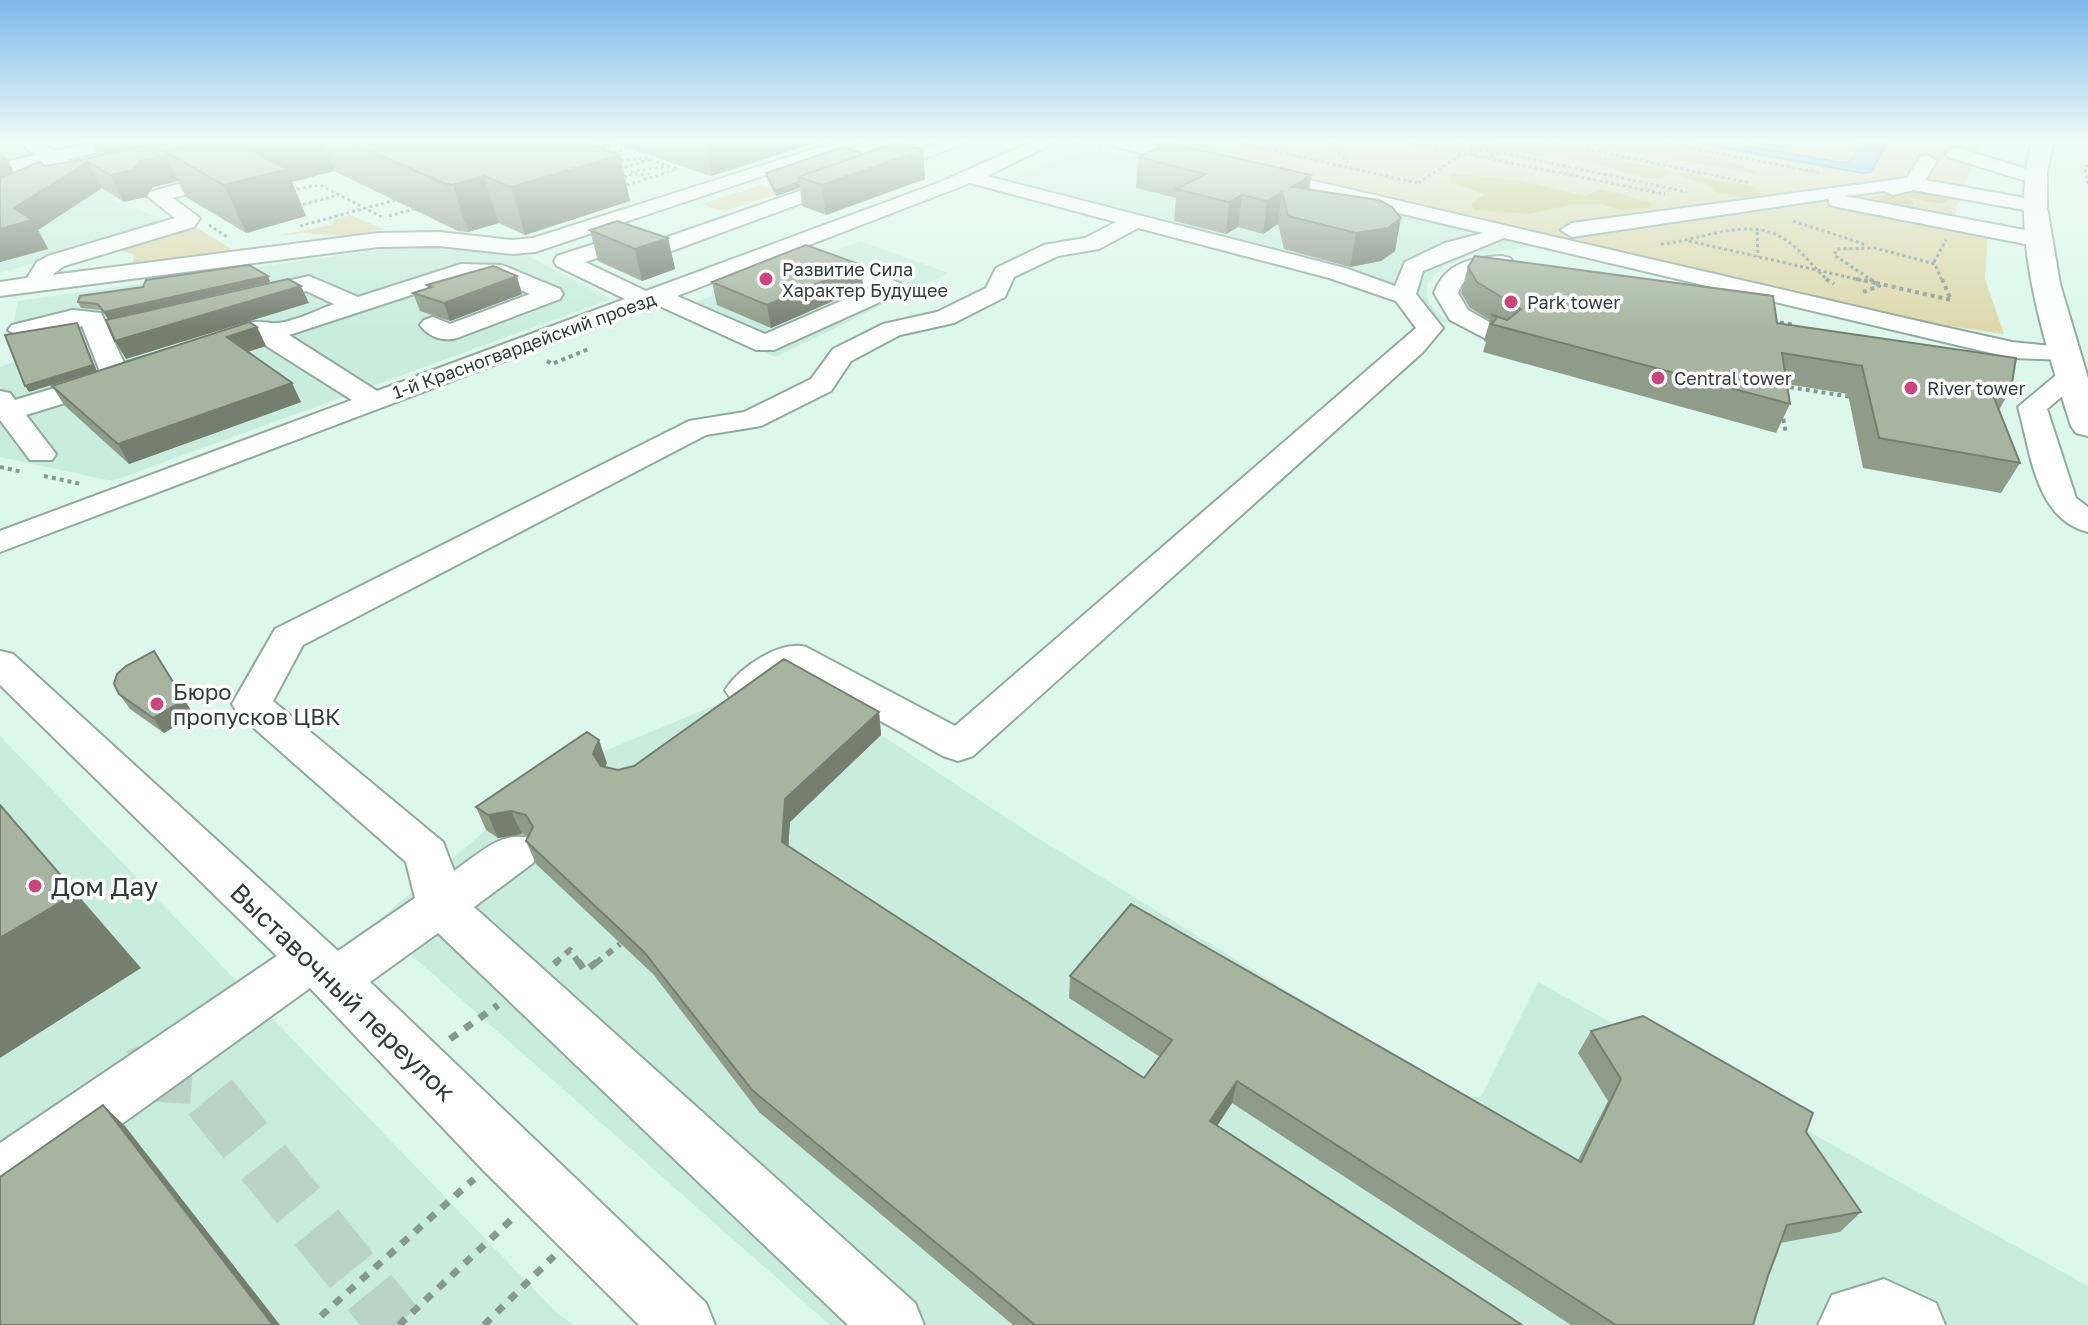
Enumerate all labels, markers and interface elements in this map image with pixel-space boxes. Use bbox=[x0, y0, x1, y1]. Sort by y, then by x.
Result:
place label: Развитие Сила Характер Будущее bbox=[782, 258, 948, 301]
marker: Развитие Сила Характер Будущее bbox=[757, 270, 775, 288]
street label: 1-й Красногвардейский проезд bbox=[389, 287, 659, 403]
place label: Park tower bbox=[1527, 291, 1620, 313]
marker: Park tower bbox=[1502, 293, 1520, 311]
place label: Central tower bbox=[1674, 367, 1792, 389]
marker: Central tower bbox=[1649, 369, 1667, 387]
place label: River tower bbox=[1927, 377, 2025, 399]
marker: River tower bbox=[1902, 379, 1920, 397]
place label: Бюро пропусков ЦВК bbox=[173, 678, 340, 730]
marker: Бюро пропусков ЦВК bbox=[148, 695, 166, 713]
place label: Дом Дау bbox=[51, 871, 159, 902]
street label: Выставочный переулок bbox=[224, 876, 462, 1108]
marker: Дом Дау bbox=[26, 877, 44, 895]

